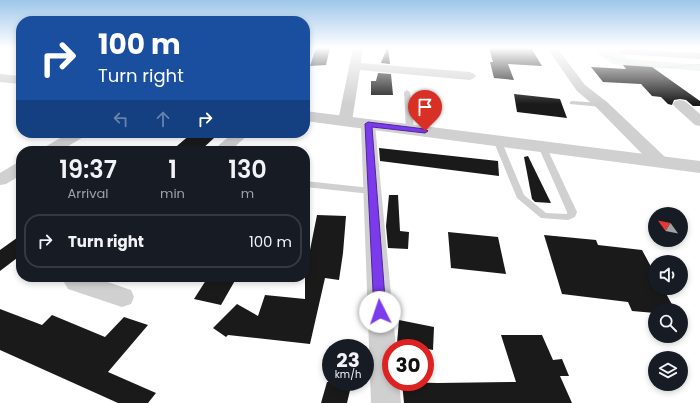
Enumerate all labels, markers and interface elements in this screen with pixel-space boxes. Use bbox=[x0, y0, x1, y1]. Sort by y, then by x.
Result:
text: 100 m bbox=[98, 25, 181, 64]
icon: right bbox=[32, 32, 84, 84]
text: Turn right bbox=[98, 63, 184, 88]
pin bbox=[408, 90, 442, 131]
icon: arrive bbox=[414, 96, 436, 118]
icon: left bbox=[110, 108, 132, 130]
icon: ahead bbox=[152, 108, 174, 130]
icon: right bbox=[194, 108, 216, 130]
text: 19:37 bbox=[59, 153, 117, 186]
text: 1 bbox=[168, 153, 177, 186]
text: 130 bbox=[228, 153, 267, 186]
text: Arrival bbox=[68, 184, 108, 203]
text: min bbox=[160, 184, 185, 203]
text: m bbox=[241, 184, 254, 203]
north arrow bbox=[648, 207, 688, 247]
map controls bbox=[648, 207, 688, 391]
icon: right bbox=[34, 230, 56, 252]
text: Turn right bbox=[68, 231, 144, 252]
text: 100 m bbox=[249, 231, 292, 252]
button: sound bbox=[648, 255, 688, 295]
position arrow bbox=[359, 291, 401, 333]
button: search bbox=[648, 303, 688, 343]
speed limit sign: 30 bbox=[382, 339, 434, 391]
text: 23 bbox=[336, 346, 360, 374]
button: layers bbox=[648, 351, 688, 391]
text: km/h bbox=[335, 367, 361, 382]

